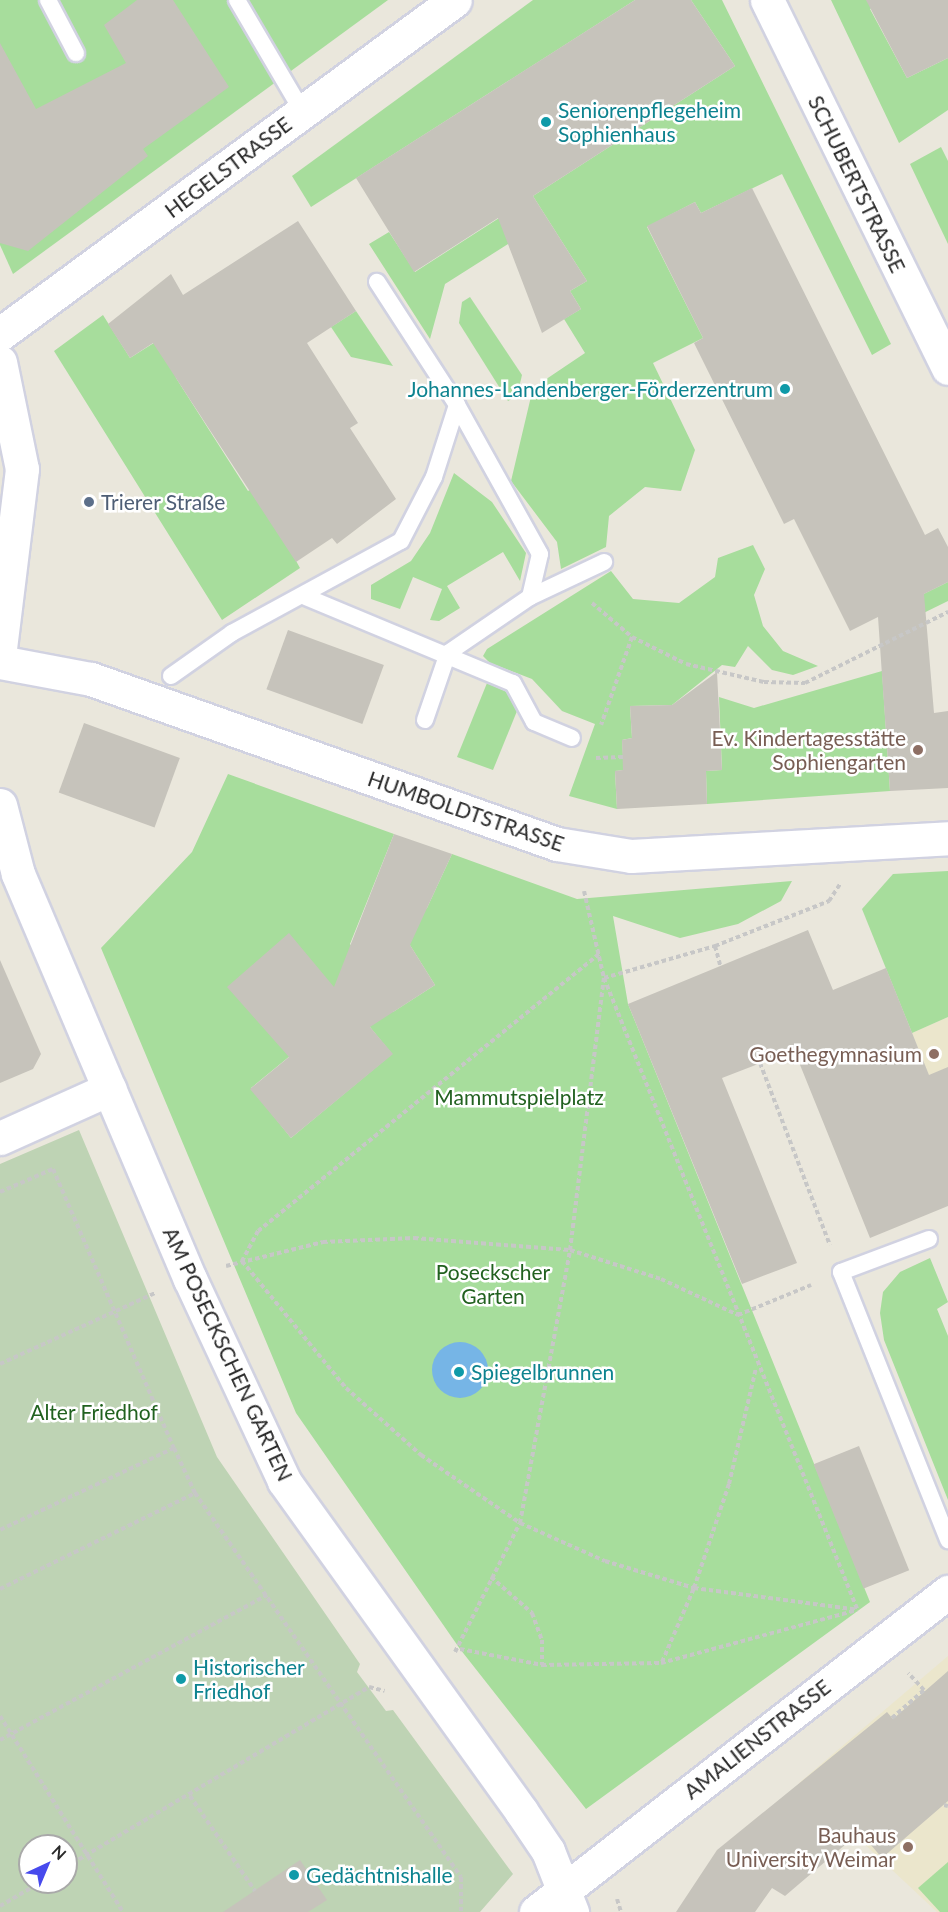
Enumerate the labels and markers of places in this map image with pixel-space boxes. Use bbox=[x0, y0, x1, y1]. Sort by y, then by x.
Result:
place label: Seniorenpflegeheim Sophienhaus bbox=[558, 97, 741, 147]
marker: Seniorenpflegeheim Sophienhaus bbox=[539, 115, 553, 129]
place label: Johannes-Landenberger-Förderzentrum bbox=[408, 376, 773, 402]
marker: Johannes-Landenberger-Förderzentrum bbox=[778, 382, 792, 396]
place label: Trierer Straße bbox=[101, 489, 226, 515]
marker: Trierer Straße bbox=[82, 495, 96, 509]
place label: Ev. Kindertagesstätte Sophiengarten bbox=[712, 725, 906, 775]
marker: Ev. Kindertagesstätte Sophiengarten bbox=[911, 743, 925, 757]
place label: Goethegymnasium bbox=[749, 1041, 922, 1067]
marker: Goethegymnasium bbox=[927, 1047, 941, 1061]
place label: Spiegelbrunnen bbox=[471, 1359, 614, 1385]
marker: Spiegelbrunnen bbox=[452, 1365, 466, 1379]
place label: Historischer Friedhof bbox=[193, 1654, 305, 1704]
marker: Historischer Friedhof bbox=[174, 1672, 188, 1686]
place label: Bauhaus University Weimar bbox=[725, 1822, 896, 1872]
marker: Bauhaus University Weimar bbox=[901, 1840, 915, 1854]
place label: Gedächtnishalle bbox=[306, 1862, 453, 1888]
marker: Gedächtnishalle bbox=[287, 1868, 301, 1882]

